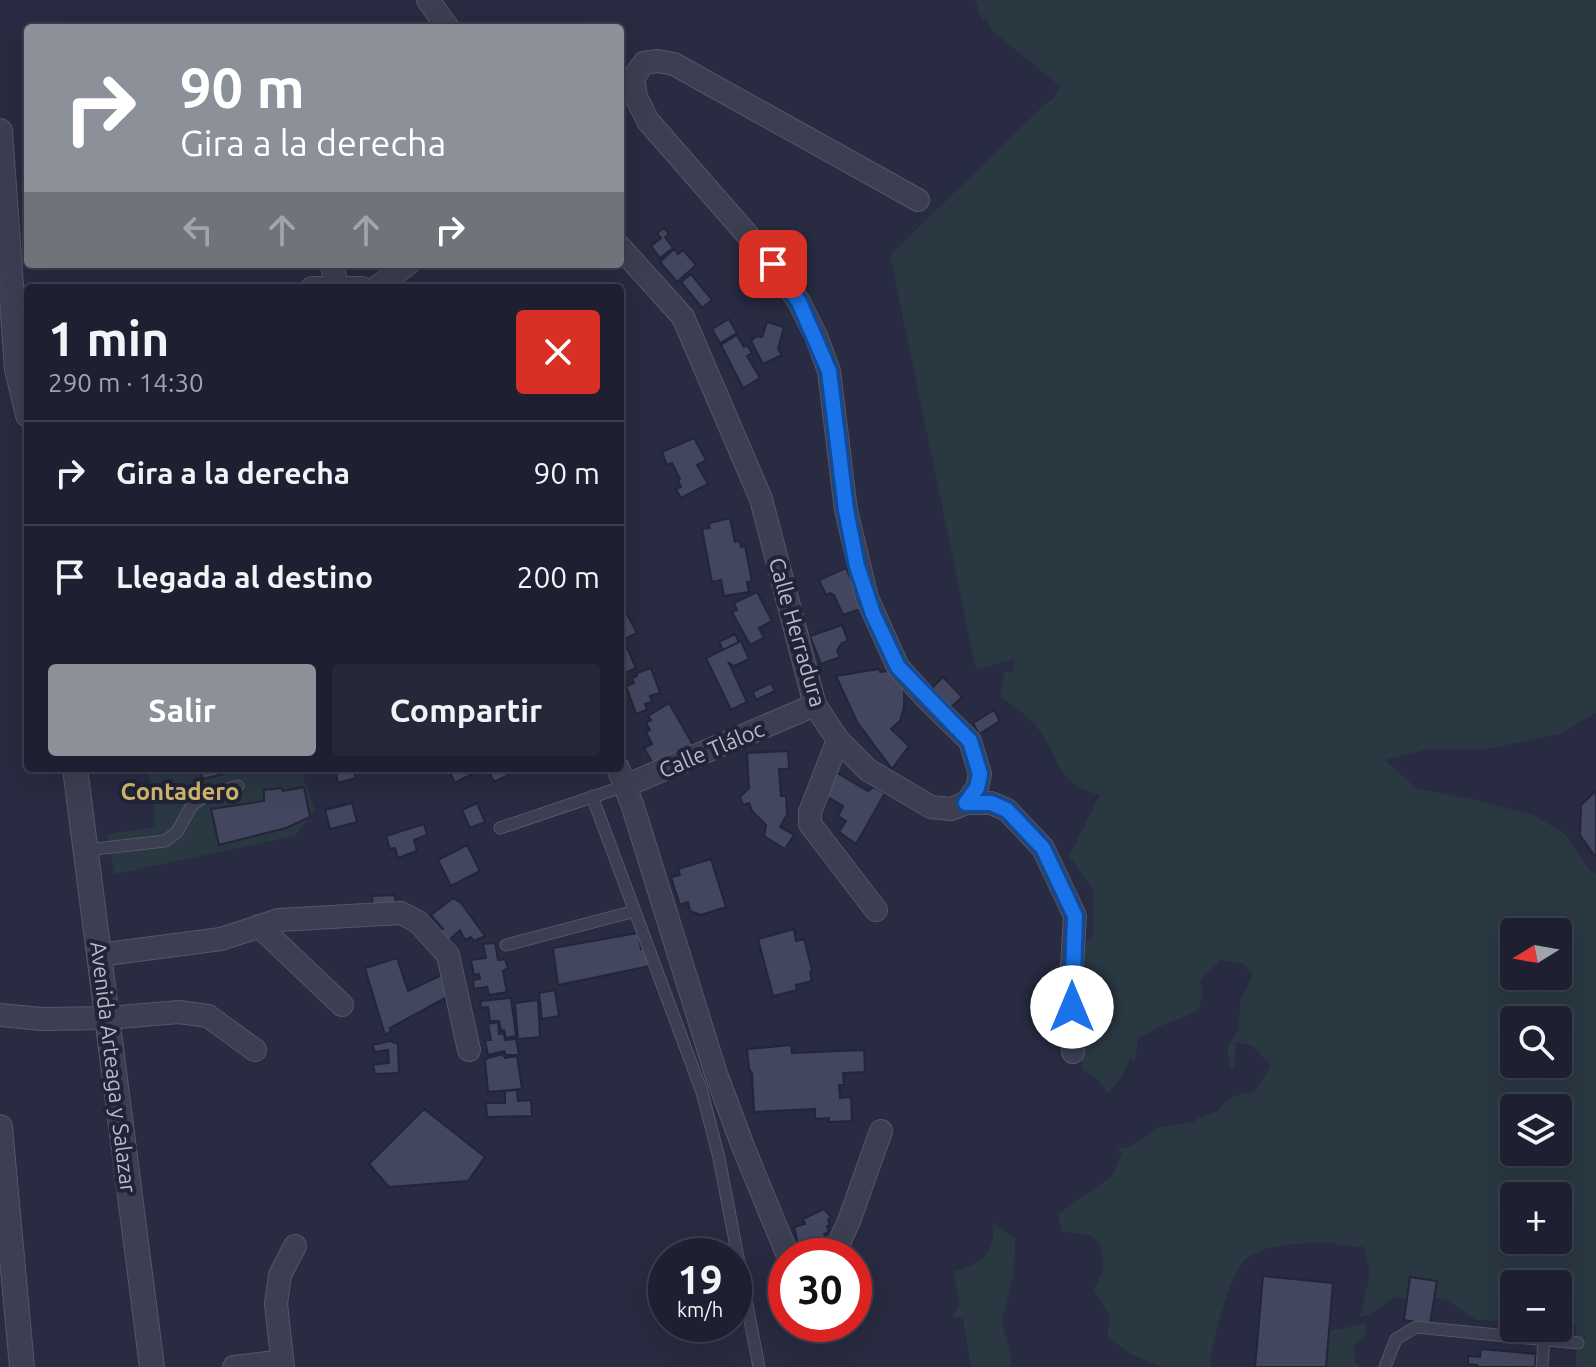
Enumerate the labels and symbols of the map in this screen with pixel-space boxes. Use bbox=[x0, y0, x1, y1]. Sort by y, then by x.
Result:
pin bbox=[739, 230, 807, 298]
street label: Calle Herradura bbox=[765, 555, 831, 709]
street label: Calle Tláloc bbox=[655, 716, 767, 782]
district label: Contadero bbox=[121, 778, 239, 805]
north arrow bbox=[1500, 918, 1572, 990]
street label: Avenida Arteaga y Salazar bbox=[86, 940, 142, 1195]
position arrow bbox=[1030, 965, 1114, 1049]
speed limit sign: 30 bbox=[768, 1238, 872, 1342]

